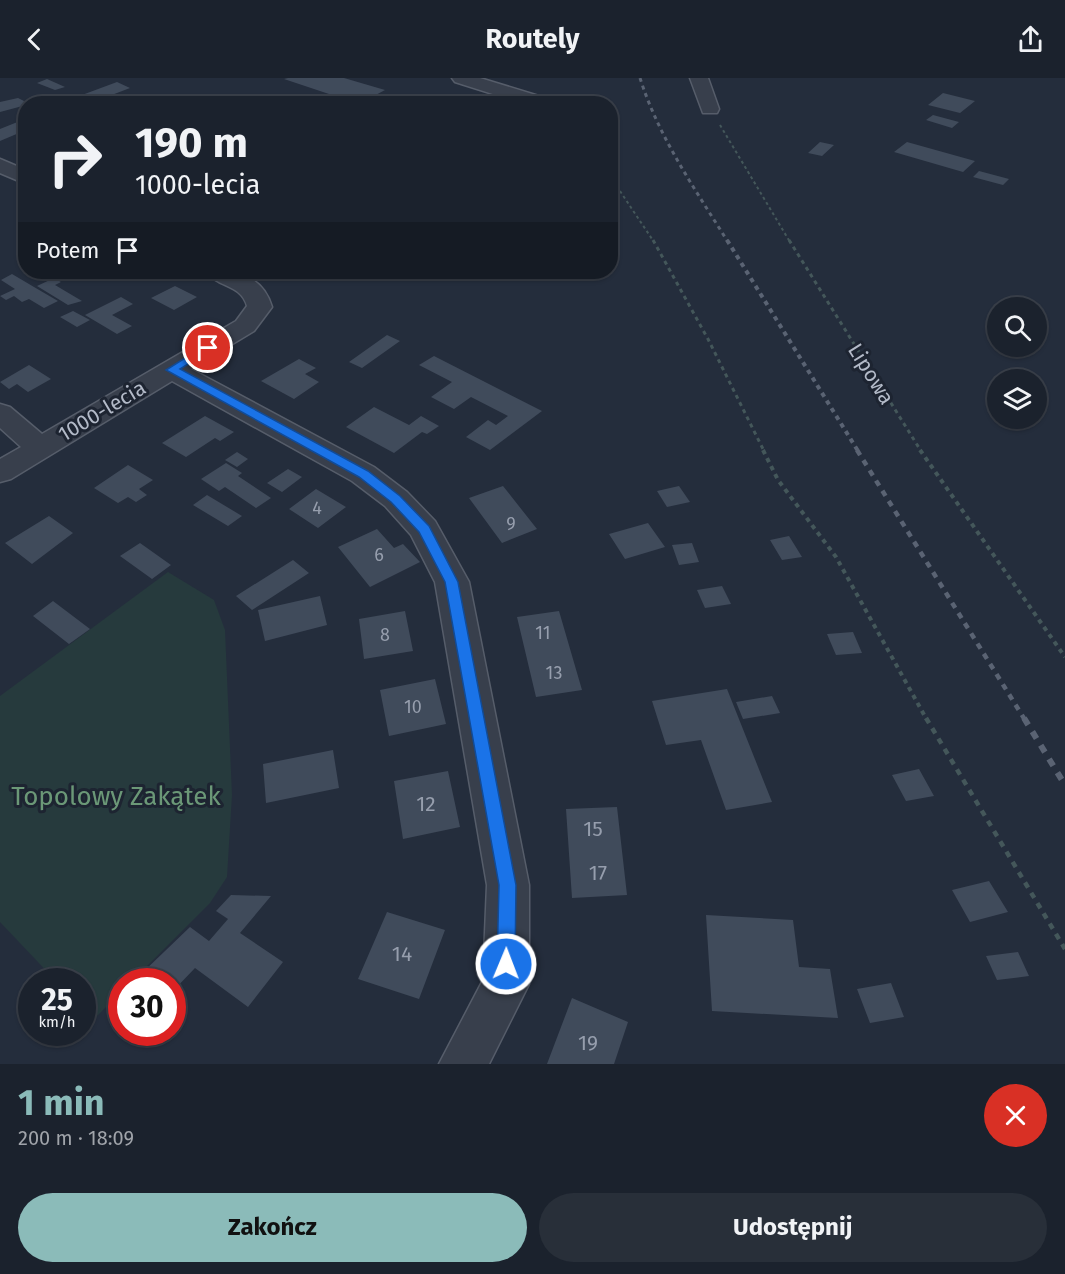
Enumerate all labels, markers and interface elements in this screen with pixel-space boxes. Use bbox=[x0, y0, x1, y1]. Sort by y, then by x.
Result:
icon: back bbox=[18, 23, 51, 56]
text: Routely bbox=[485, 23, 580, 55]
icon: share bbox=[1014, 23, 1047, 56]
text: 190 m bbox=[135, 118, 248, 168]
icon: right bbox=[36, 120, 114, 198]
text: 1000-lecia bbox=[135, 169, 260, 201]
icon: arrive bbox=[111, 234, 144, 267]
text: Potem bbox=[36, 237, 99, 264]
map controls bbox=[987, 297, 1047, 429]
button: search bbox=[987, 297, 1047, 357]
pin bbox=[182, 322, 233, 373]
icon: arrive bbox=[191, 331, 224, 364]
street label: Lipowa bbox=[842, 339, 900, 409]
button: layers bbox=[987, 369, 1047, 429]
street label: 1000-lecia bbox=[53, 375, 151, 447]
house number: 4 bbox=[312, 497, 322, 519]
house number: 9 bbox=[506, 513, 516, 535]
house number: 6 bbox=[374, 544, 384, 566]
house number: 11 bbox=[535, 622, 551, 644]
house number: 8 bbox=[380, 624, 390, 646]
house number: 13 bbox=[546, 662, 562, 684]
house number: 10 bbox=[404, 696, 422, 718]
park label: Topolowy Zakątek bbox=[11, 781, 222, 812]
house number: 12 bbox=[416, 791, 436, 817]
house number: 15 bbox=[583, 816, 603, 842]
house number: 17 bbox=[589, 860, 607, 886]
position arrow bbox=[474, 932, 538, 996]
house number: 14 bbox=[392, 941, 412, 967]
speed limit sign: 30 bbox=[108, 968, 186, 1046]
text: 25 bbox=[41, 982, 73, 1018]
text: km/h bbox=[38, 1013, 76, 1031]
house number: 19 bbox=[578, 1030, 598, 1056]
text: 1 min bbox=[18, 1081, 105, 1125]
button: close bbox=[984, 1084, 1047, 1147]
text: 200 m · 18:09 bbox=[18, 1126, 134, 1150]
button: Zakończ bbox=[18, 1193, 527, 1262]
button: Udostępnij bbox=[539, 1193, 1047, 1262]

